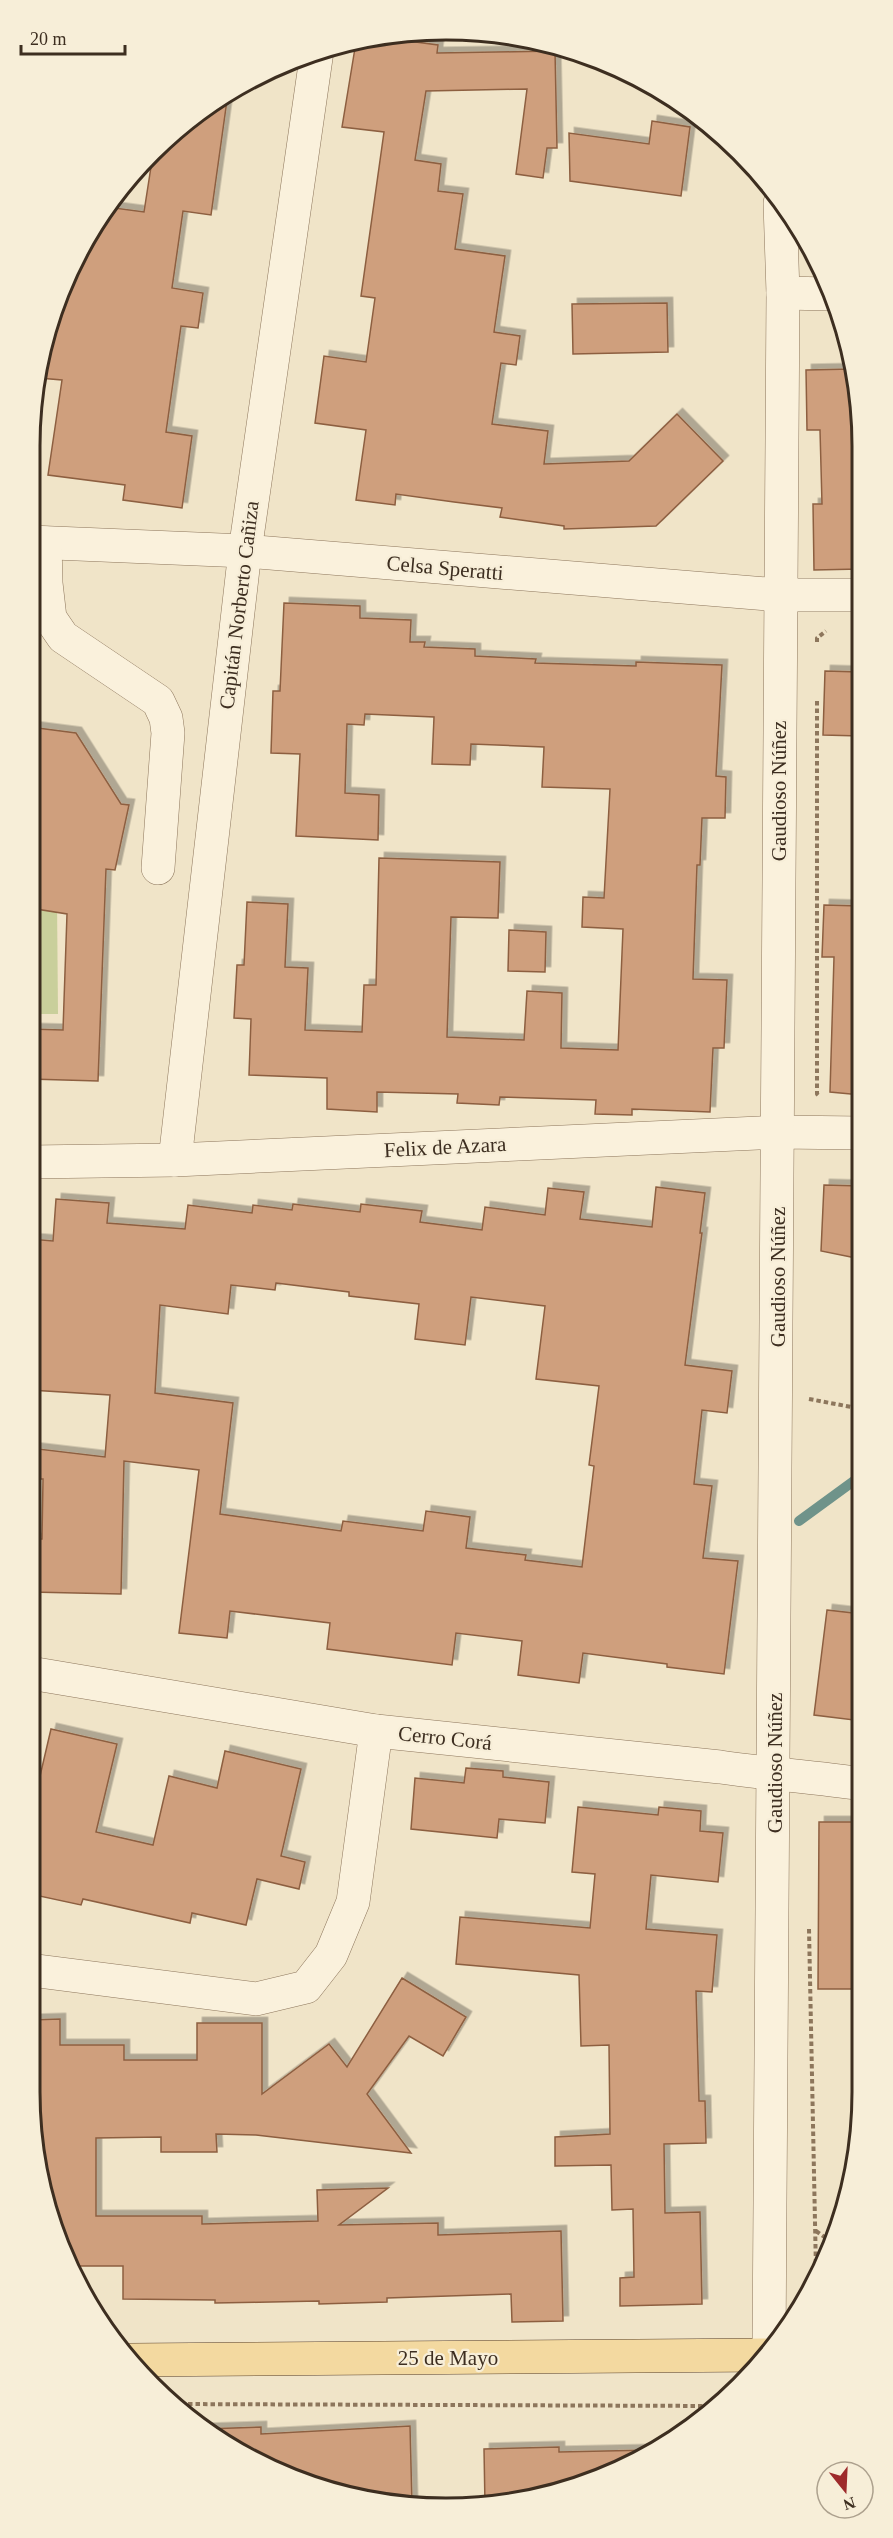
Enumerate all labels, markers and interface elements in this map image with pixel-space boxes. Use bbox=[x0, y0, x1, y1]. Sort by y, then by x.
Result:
scale bar bbox=[21, 18, 124, 56]
text: 20 m bbox=[30, 29, 67, 49]
street label: Capitán Norberto Cañiza bbox=[214, 499, 264, 711]
street label: Celsa Speratti bbox=[386, 551, 505, 585]
street label: Gaudioso Núñez bbox=[767, 721, 791, 861]
street label: Felix de Azara bbox=[383, 1132, 507, 1162]
street label: Gaudioso Núñez bbox=[766, 1207, 790, 1347]
street label: Gaudioso Núñez bbox=[763, 1693, 787, 1833]
street label: Cerro Corá bbox=[397, 1721, 494, 1755]
street label: 25 de Mayo bbox=[398, 2346, 498, 2370]
north arrow bbox=[815, 2460, 875, 2520]
text: N bbox=[841, 2494, 858, 2514]

